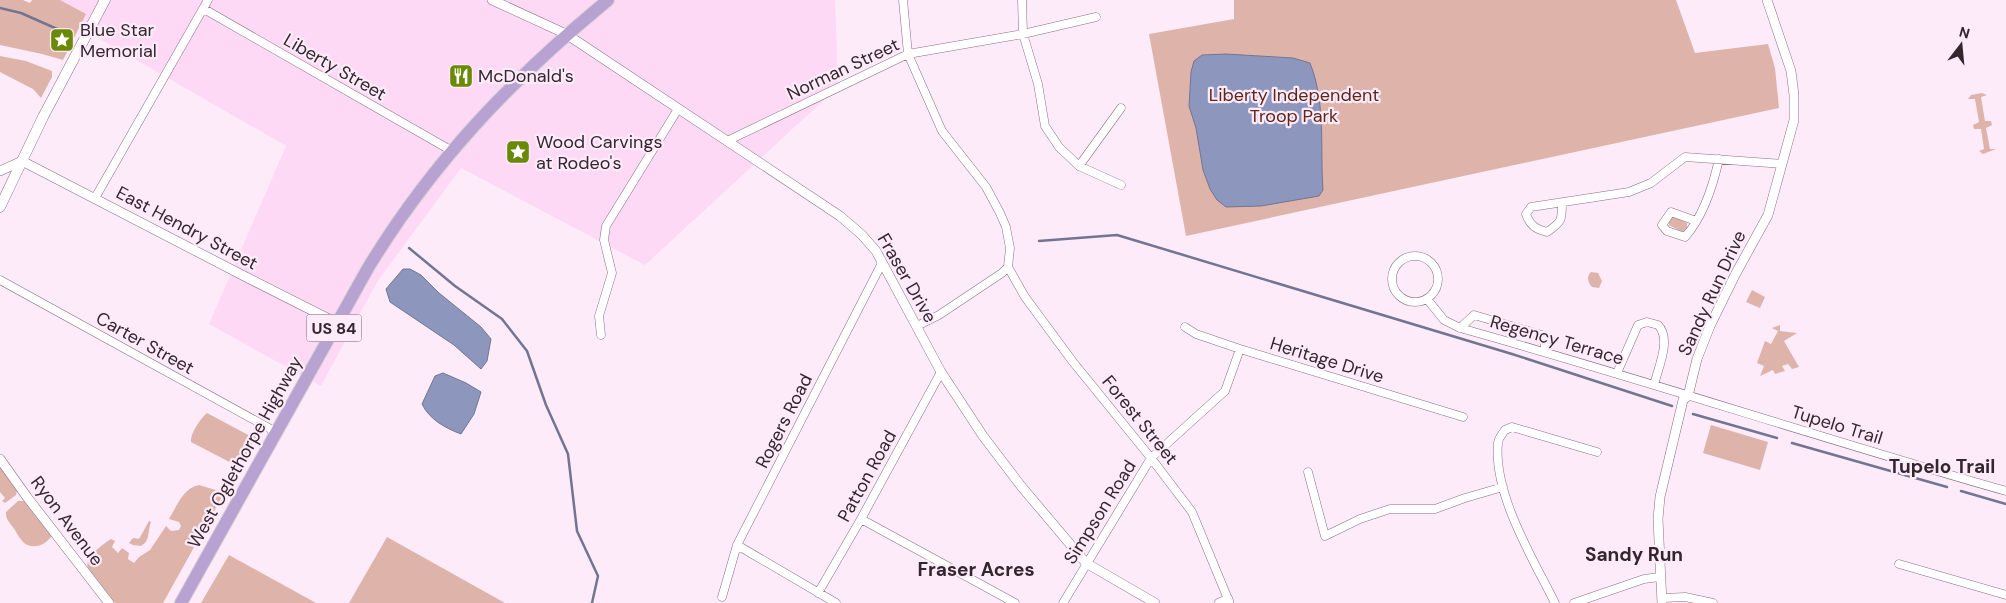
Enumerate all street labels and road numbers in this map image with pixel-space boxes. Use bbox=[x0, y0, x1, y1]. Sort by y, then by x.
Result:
street label: Liberty Street bbox=[279, 28, 391, 106]
street label: Norman Street bbox=[783, 32, 903, 106]
street label: East Hendry Street bbox=[112, 181, 262, 275]
street label: Sandy Run Drive bbox=[1673, 227, 1751, 359]
street label: Fraser Drive bbox=[872, 229, 942, 327]
street label: Carter Street bbox=[92, 306, 198, 380]
street label: Regency Terrace bbox=[1487, 309, 1627, 371]
road number: US 84 bbox=[306, 314, 362, 342]
street label: Heritage Drive bbox=[1267, 331, 1387, 389]
street label: West Oglethorpe Highway bbox=[182, 352, 308, 552]
street label: Rogers Road bbox=[750, 370, 818, 472]
street label: Forest Street bbox=[1097, 370, 1183, 470]
street label: Tupelo Trail bbox=[1788, 400, 1886, 450]
street label: Patton Road bbox=[832, 426, 902, 526]
street label: Simpson Road bbox=[1058, 455, 1142, 569]
street label: Ryon Avenue bbox=[25, 471, 109, 571]

